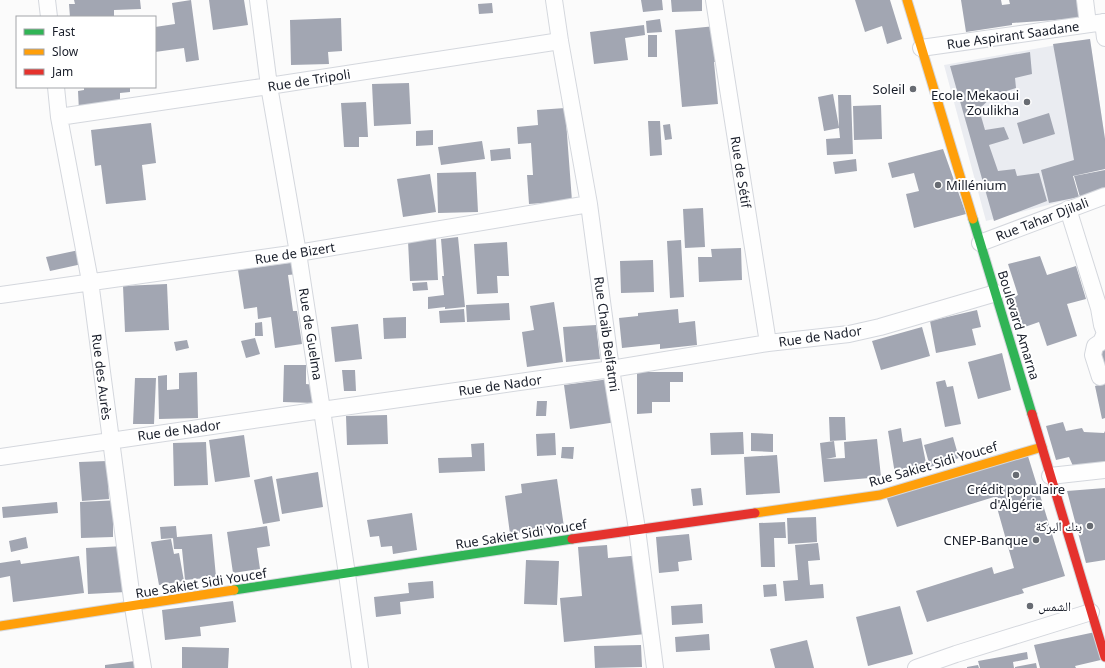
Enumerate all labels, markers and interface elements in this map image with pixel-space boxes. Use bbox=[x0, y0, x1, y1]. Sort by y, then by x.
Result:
legend bbox=[16, 16, 156, 88]
street label: Rue Aspirant Saadane bbox=[946, 17, 1080, 53]
text: Fast bbox=[52, 23, 76, 40]
text: Slow bbox=[52, 43, 79, 60]
text: Jam bbox=[51, 63, 73, 80]
street label: Rue de Tripoli bbox=[266, 65, 352, 95]
place label: Soleil bbox=[873, 80, 905, 98]
marker: Soleil bbox=[908, 84, 918, 94]
place label: Ecole Mekaoui Zoulikha bbox=[931, 86, 1019, 119]
marker: Ecole Mekaoui Zoulikha bbox=[1022, 97, 1032, 107]
street label: Rue de Sétif bbox=[726, 135, 756, 211]
place label: Millénium bbox=[946, 176, 1007, 194]
marker: Millénium bbox=[933, 180, 943, 190]
street label: Rue Tahar Djilali bbox=[993, 193, 1091, 245]
street label: Rue de Bizert bbox=[254, 238, 337, 268]
street label: Boulevard Amarna bbox=[994, 268, 1044, 382]
street label: Rue Chaib Belfatmi bbox=[590, 275, 624, 393]
street label: Rue de Guelma bbox=[295, 287, 327, 381]
street label: Rue de Nador bbox=[777, 321, 863, 351]
street label: Rue des Aurès bbox=[88, 333, 116, 421]
street label: Rue de Nador bbox=[457, 370, 543, 400]
street label: Rue de Nador bbox=[136, 415, 222, 445]
street label: Rue Sakiet Sidi Youcef bbox=[867, 437, 1001, 491]
marker: Crédit populaire d'Algérie bbox=[1011, 470, 1021, 480]
place label: Crédit populaire d'Algérie bbox=[967, 480, 1065, 513]
street label: Rue Sakiet Sidi Youcef bbox=[454, 514, 590, 553]
place label: بنك البركة bbox=[1036, 517, 1082, 535]
marker: بنك البركة bbox=[1085, 521, 1095, 531]
place label: CNEP-Banque bbox=[943, 531, 1028, 549]
marker: CNEP-Banque bbox=[1031, 535, 1041, 545]
street label: Rue Sakiet Sidi Youcef bbox=[134, 563, 270, 602]
place label: الشمس bbox=[1038, 597, 1071, 615]
marker: الشمس bbox=[1025, 601, 1035, 611]

